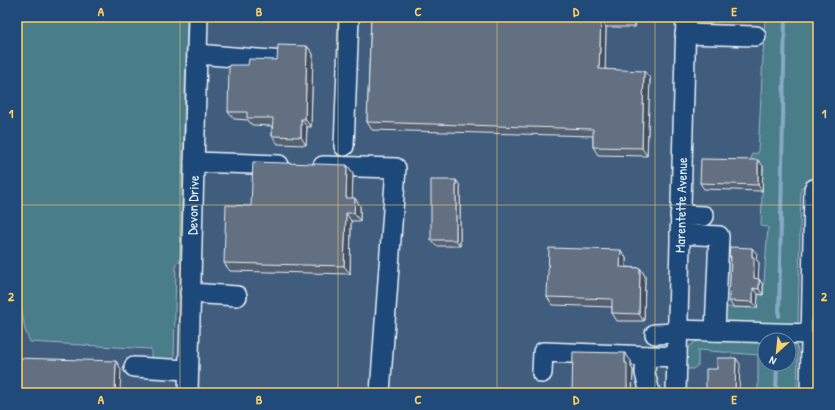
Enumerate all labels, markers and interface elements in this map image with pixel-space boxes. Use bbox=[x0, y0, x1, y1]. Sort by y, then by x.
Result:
text: A bbox=[98, 2, 105, 20]
text: B bbox=[256, 2, 263, 20]
text: C bbox=[414, 2, 422, 20]
text: D bbox=[573, 2, 580, 20]
text: E bbox=[731, 2, 737, 20]
text: 1 bbox=[9, 104, 14, 122]
text: 1 bbox=[822, 104, 827, 122]
street label: Marentette Avenue bbox=[670, 157, 691, 253]
street label: Devon Drive bbox=[182, 175, 203, 235]
text: 2 bbox=[8, 287, 15, 305]
text: 2 bbox=[821, 287, 828, 305]
north arrow bbox=[757, 332, 797, 372]
text: N bbox=[767, 353, 778, 368]
text: A bbox=[98, 390, 105, 408]
text: B bbox=[256, 390, 263, 408]
text: C bbox=[414, 390, 422, 408]
text: D bbox=[573, 390, 580, 408]
text: E bbox=[731, 390, 737, 408]

